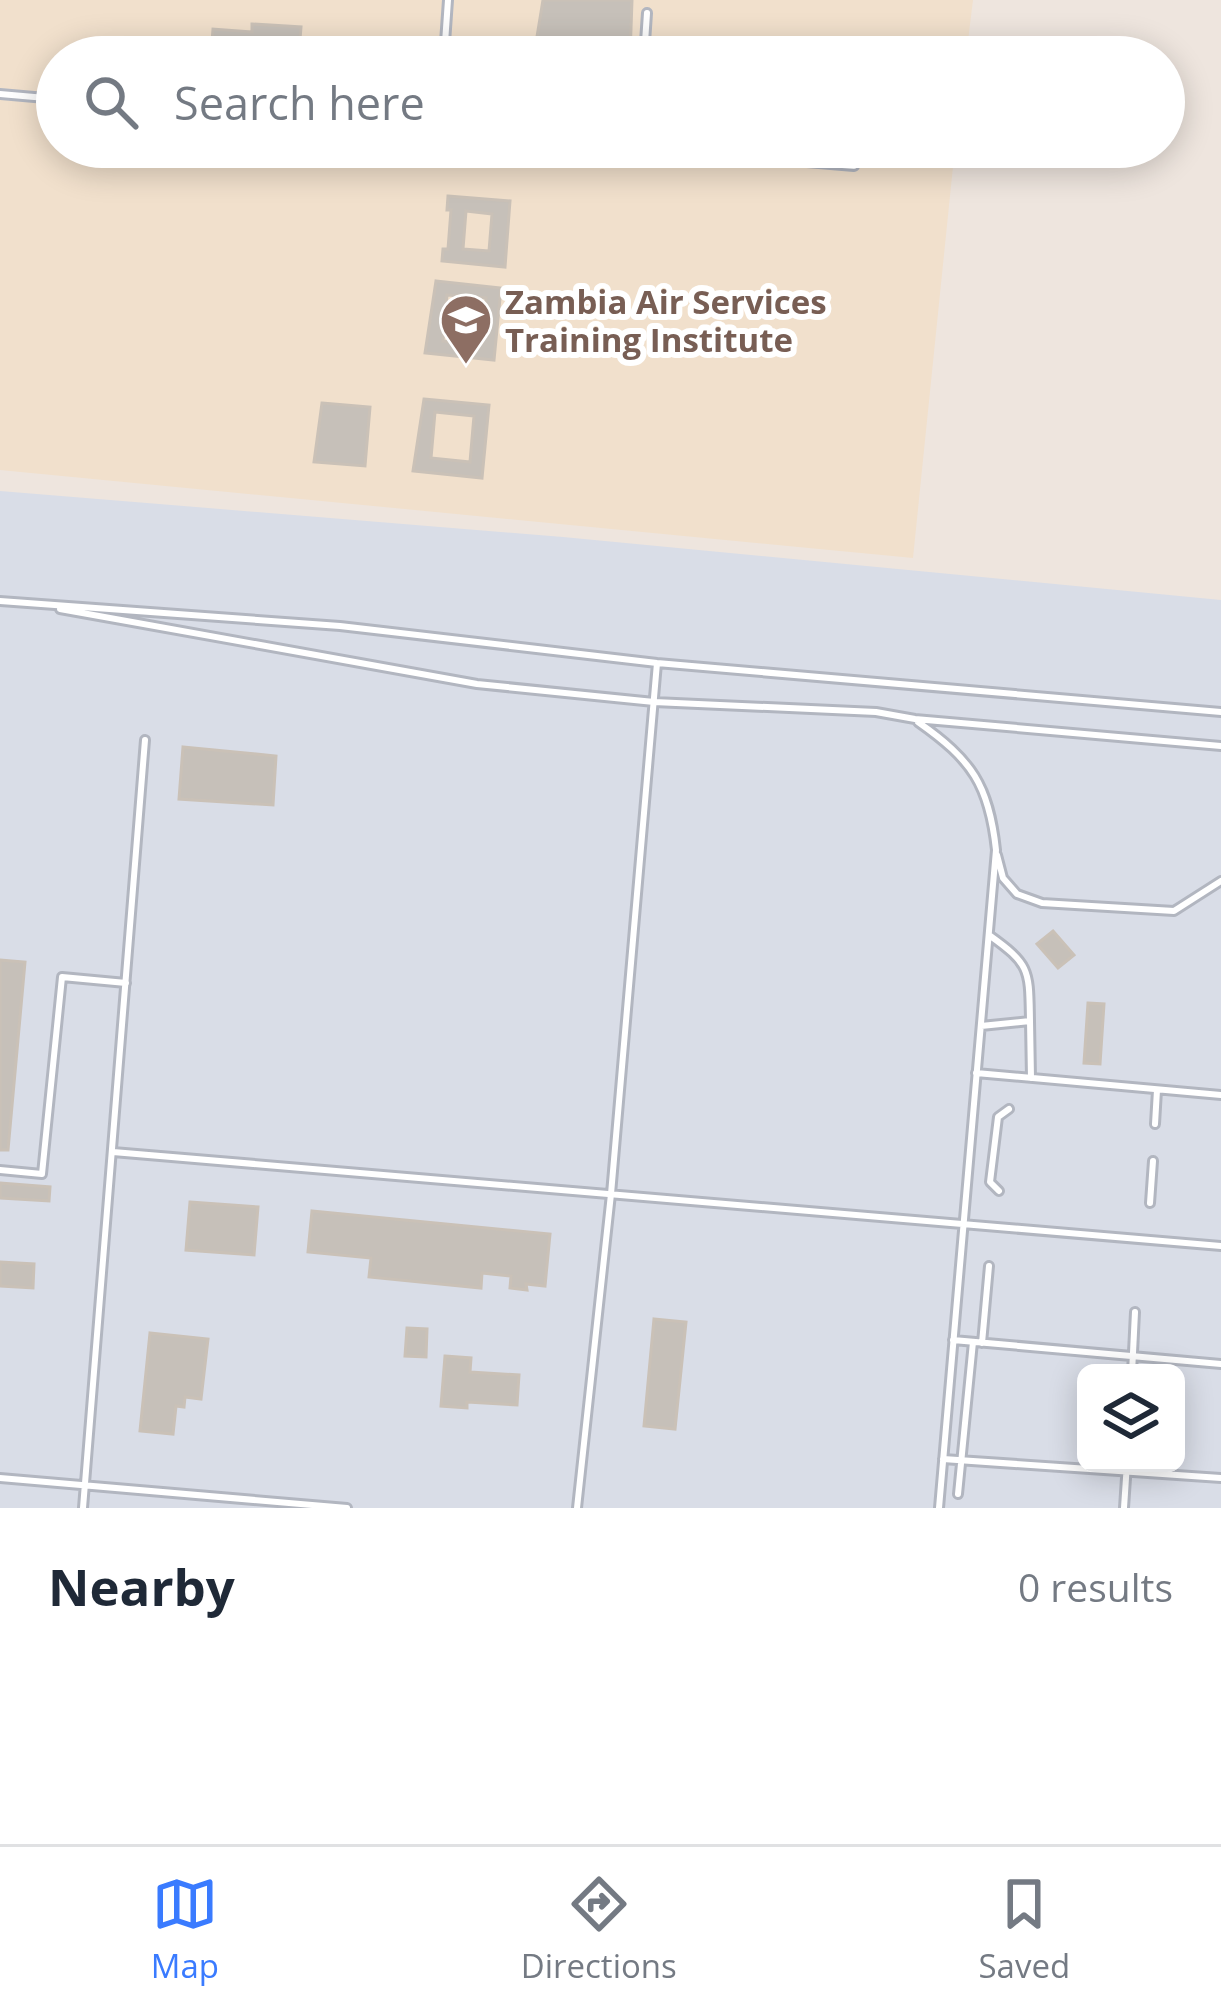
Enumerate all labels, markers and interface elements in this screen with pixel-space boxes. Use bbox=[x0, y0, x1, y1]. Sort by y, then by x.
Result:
search box bbox=[36, 36, 1185, 168]
icon: search bbox=[78, 69, 144, 135]
text: Search here bbox=[174, 72, 425, 133]
place label: Zambia Air Services Training Institute bbox=[505, 279, 827, 362]
school or university icon: Zambia Air Services Training Institute bbox=[438, 292, 494, 366]
map controls bbox=[1077, 1364, 1185, 1472]
button: layers bbox=[1077, 1364, 1185, 1472]
text: Nearby bbox=[48, 1551, 235, 1621]
text: 0 results bbox=[1018, 1560, 1173, 1613]
tab: Map bbox=[151, 1871, 219, 1988]
tab: Directions bbox=[521, 1871, 677, 1988]
tab: Saved bbox=[978, 1871, 1070, 1988]

